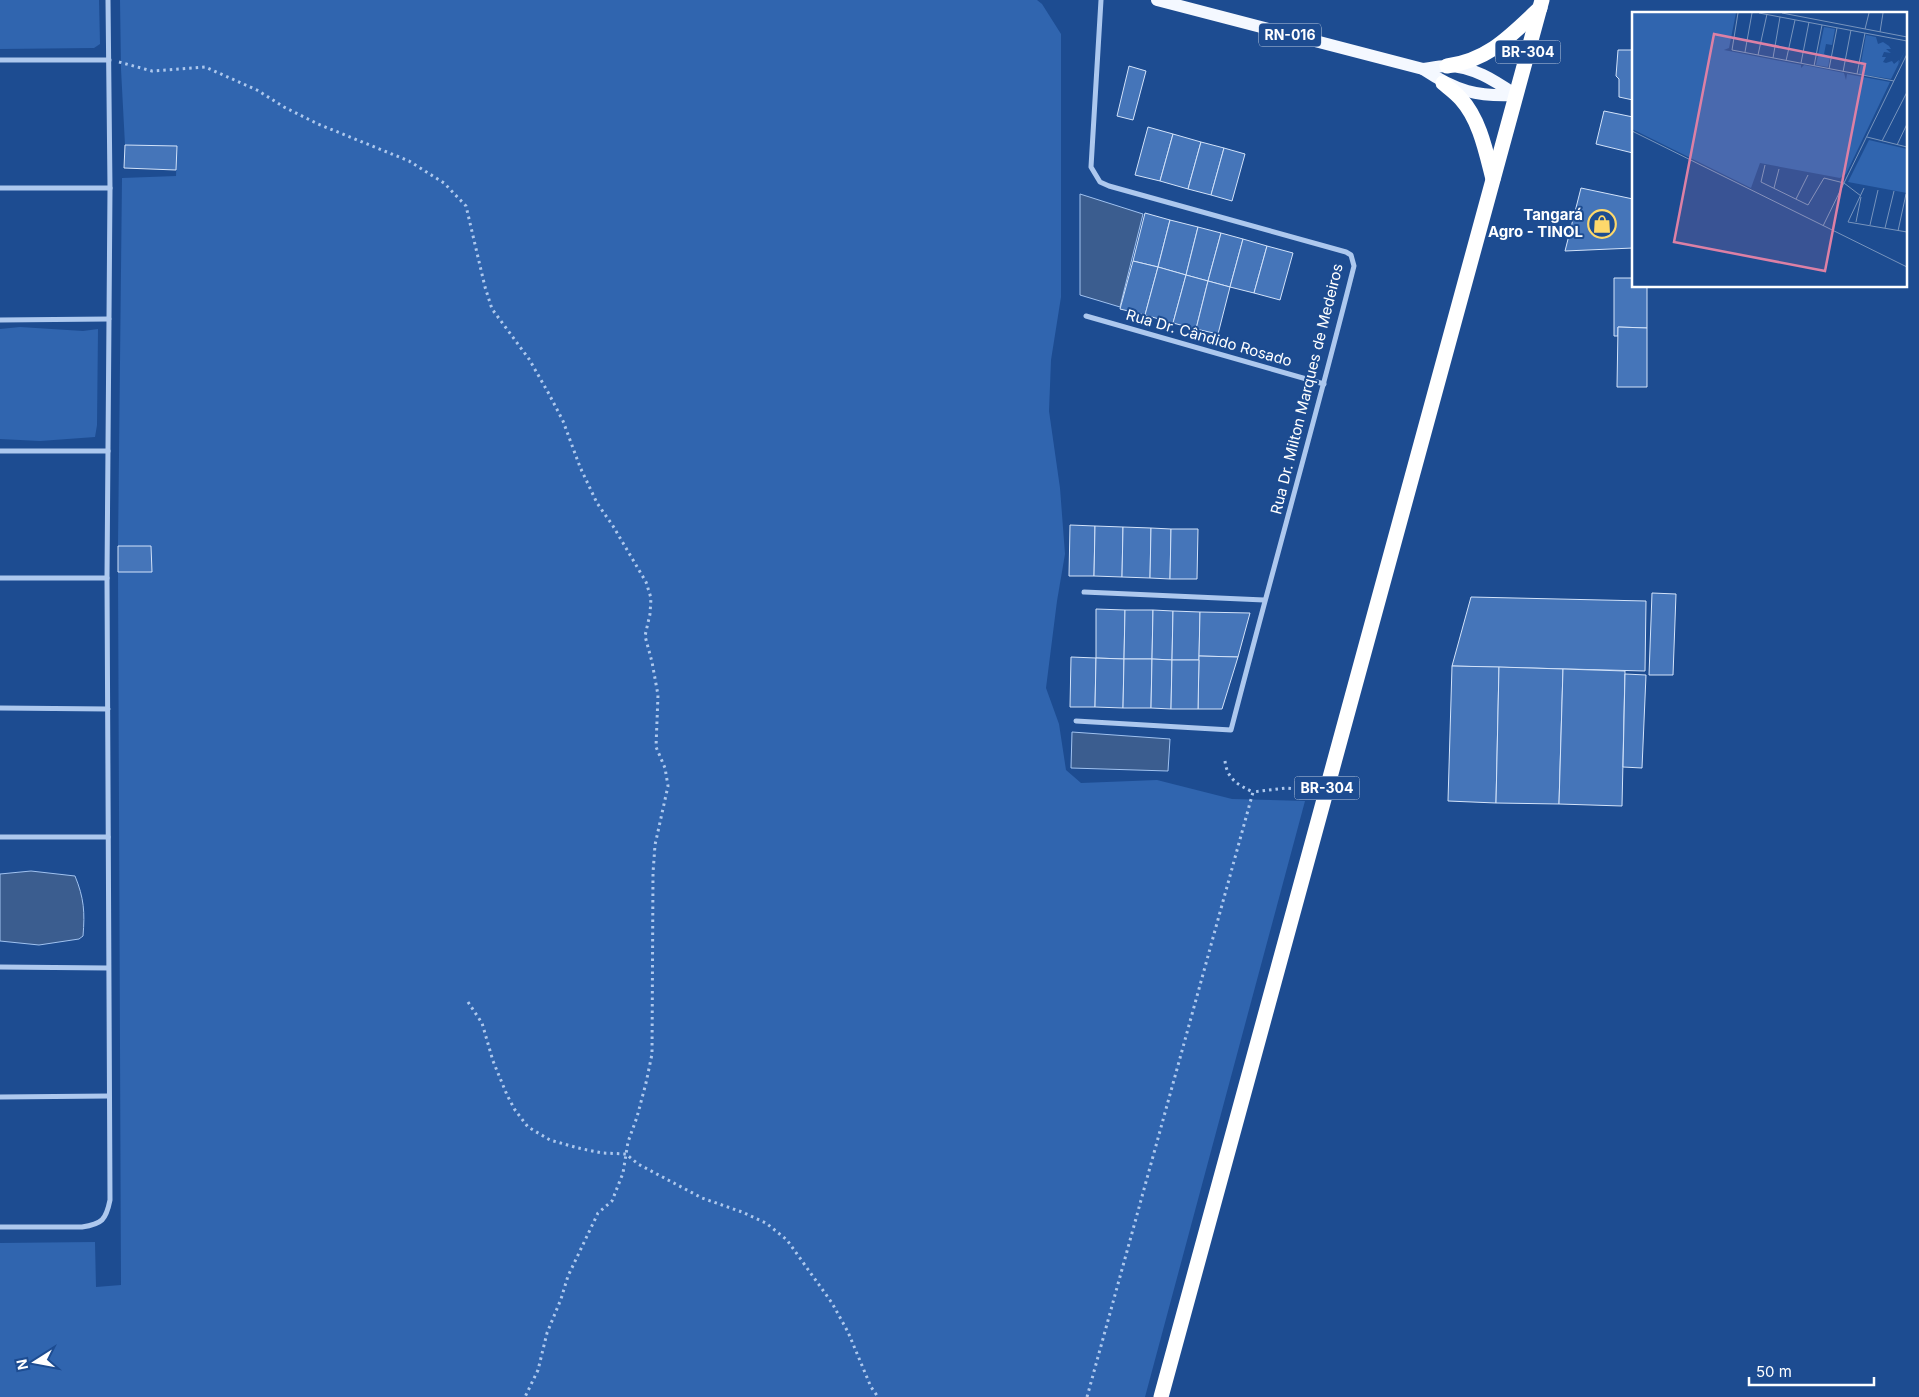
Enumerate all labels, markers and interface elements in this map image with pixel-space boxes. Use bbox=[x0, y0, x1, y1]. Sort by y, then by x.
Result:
inset map bbox=[1632, 12, 1906, 288]
road number: RN-016 bbox=[1259, 24, 1321, 46]
road number: BR-304 bbox=[1496, 41, 1560, 64]
place label: Tangará Agro - TINOL bbox=[1488, 205, 1583, 241]
shop icon: Tangará Agro - TINOL bbox=[1587, 209, 1617, 239]
street label: Rua Dr. Milton Marques de Medeiros bbox=[1266, 261, 1347, 516]
street label: Rua Dr. Cândido Rosado bbox=[1124, 305, 1294, 370]
road number: BR-304 bbox=[1294, 776, 1360, 800]
north arrow bbox=[10, 1337, 60, 1387]
scale bar bbox=[1749, 1354, 1874, 1386]
text: N bbox=[12, 1358, 31, 1371]
text: 50 m bbox=[1756, 1362, 1792, 1381]

